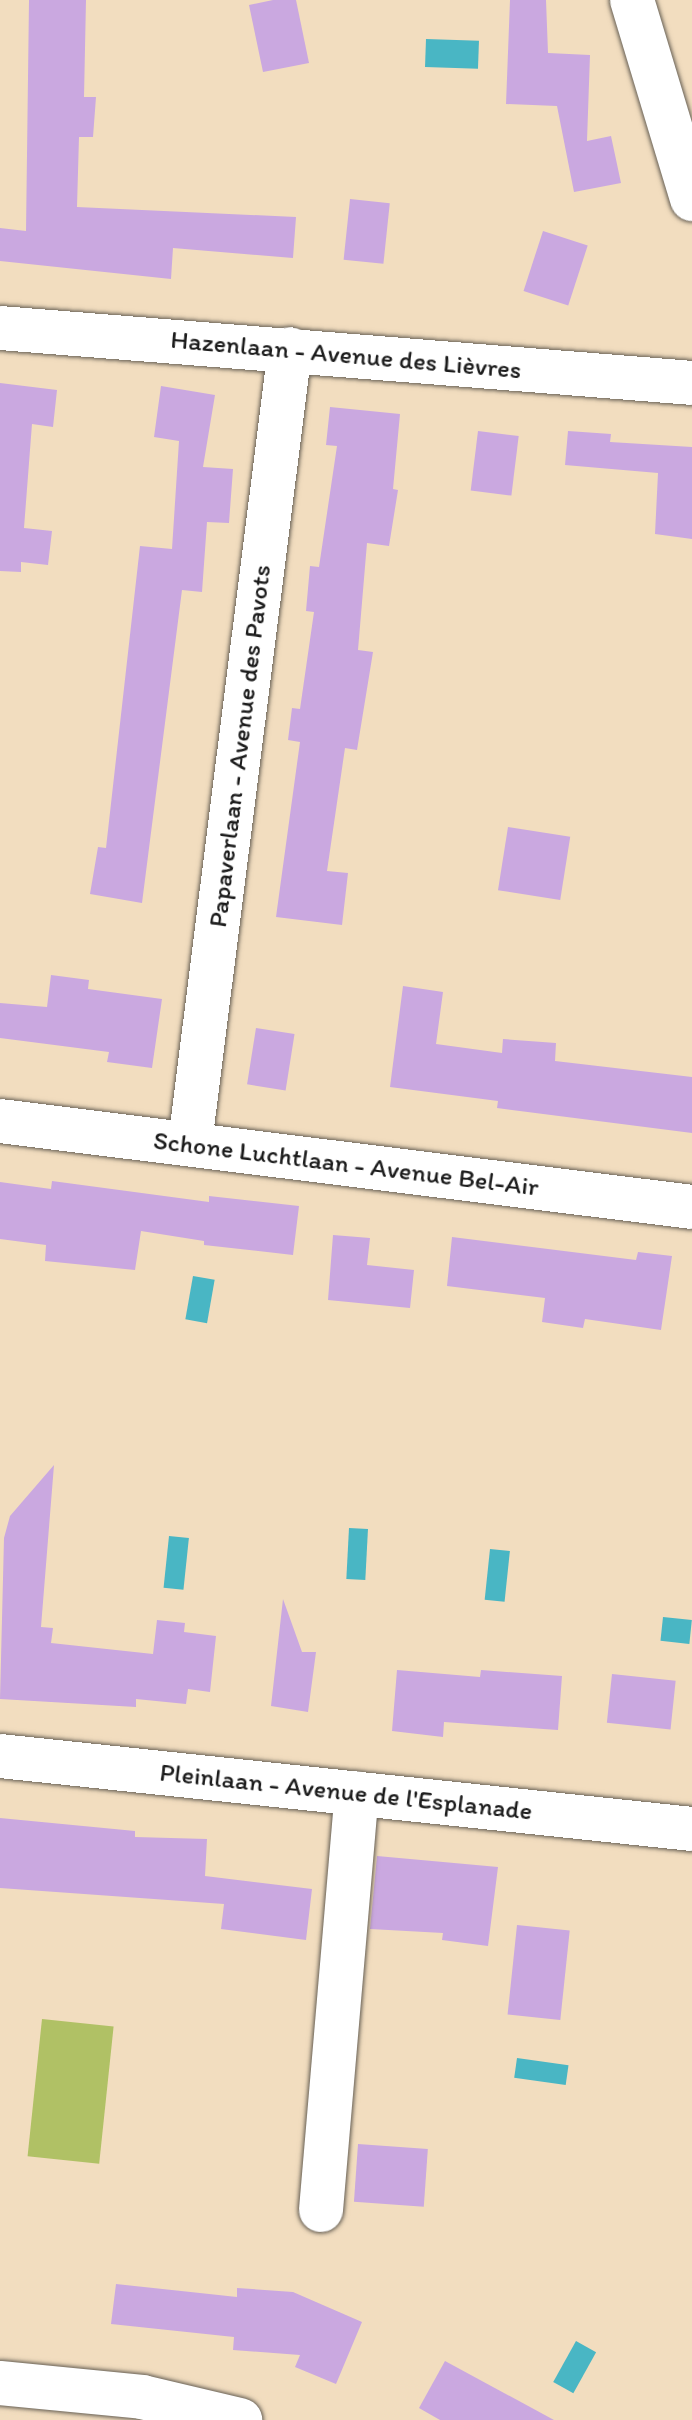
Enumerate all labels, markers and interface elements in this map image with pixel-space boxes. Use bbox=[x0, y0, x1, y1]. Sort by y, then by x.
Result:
street label: Hazenlaan - Avenue des Lièvres bbox=[170, 324, 522, 386]
street label: Papaverlaan - Avenue des Pavots bbox=[202, 563, 278, 929]
street label: Schone Luchtlaan - Avenue Bel-Air bbox=[153, 1125, 539, 1203]
street label: Pleinlaan - Avenue de l'Esplanade bbox=[159, 1757, 533, 1827]

